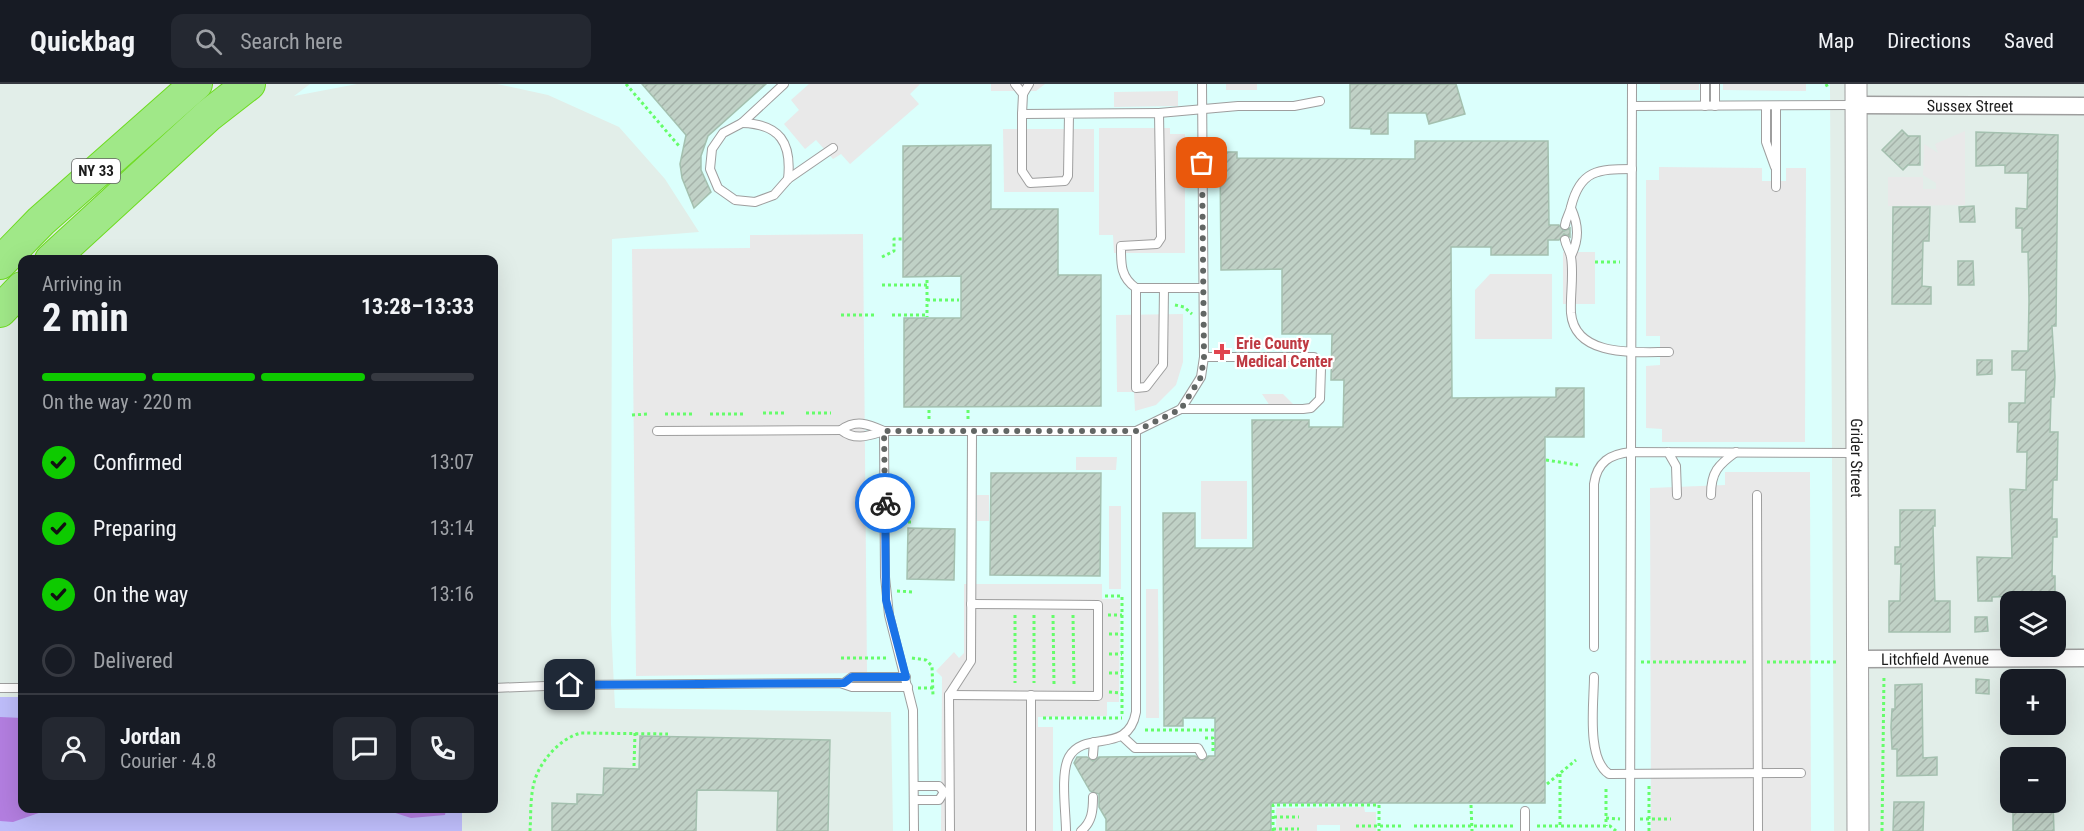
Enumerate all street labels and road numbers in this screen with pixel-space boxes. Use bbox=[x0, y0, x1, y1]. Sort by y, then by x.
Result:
street label: Sussex Street bbox=[1927, 96, 2013, 115]
road number: NY 33 bbox=[72, 159, 120, 183]
street label: Grider Street bbox=[1847, 418, 1867, 498]
street label: Litchfield Avenue bbox=[1881, 649, 1989, 668]

